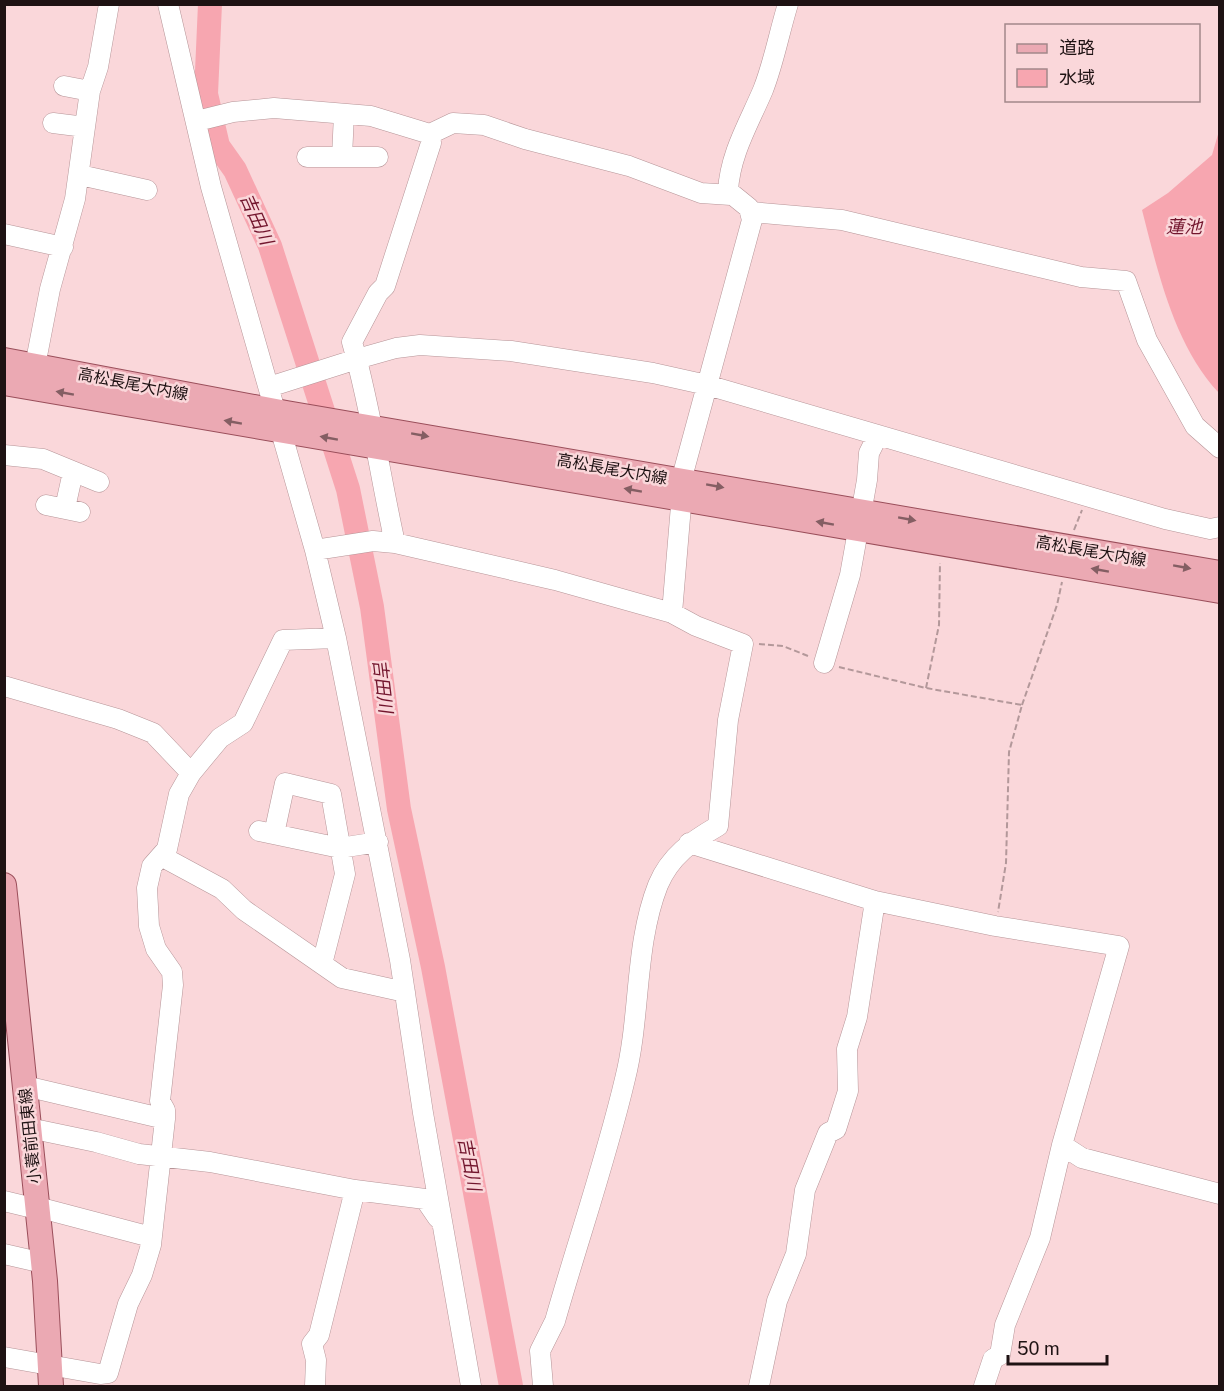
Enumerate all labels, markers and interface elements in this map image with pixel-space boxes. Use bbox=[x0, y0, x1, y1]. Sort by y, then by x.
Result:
legend bbox=[1005, 24, 1200, 102]
text: 道路 bbox=[1059, 37, 1095, 58]
text: 水域 bbox=[1059, 67, 1095, 88]
water label: 吉田川 bbox=[236, 190, 278, 250]
water label: 蓮池 bbox=[1166, 216, 1204, 237]
street label: 高松長尾大内線 bbox=[76, 364, 190, 404]
one-way arrow bbox=[55, 388, 74, 397]
one-way arrow bbox=[224, 417, 243, 426]
one-way arrow bbox=[410, 431, 429, 440]
one-way arrow bbox=[319, 433, 338, 442]
street label: 高松長尾大内線 bbox=[555, 450, 669, 488]
one-way arrow bbox=[706, 482, 725, 491]
one-way arrow bbox=[623, 485, 642, 494]
one-way arrow bbox=[898, 515, 917, 524]
one-way arrow bbox=[815, 518, 834, 527]
street label: 高松長尾大内線 bbox=[1034, 532, 1148, 570]
one-way arrow bbox=[1173, 562, 1192, 571]
one-way arrow bbox=[1090, 565, 1109, 574]
water label: 吉田川 bbox=[369, 658, 397, 716]
street label: 小蓑前田東線 bbox=[16, 1087, 44, 1185]
water label: 吉田川 bbox=[455, 1135, 486, 1194]
scale bar bbox=[1008, 1328, 1107, 1366]
text: 50 m bbox=[1017, 1338, 1060, 1359]

